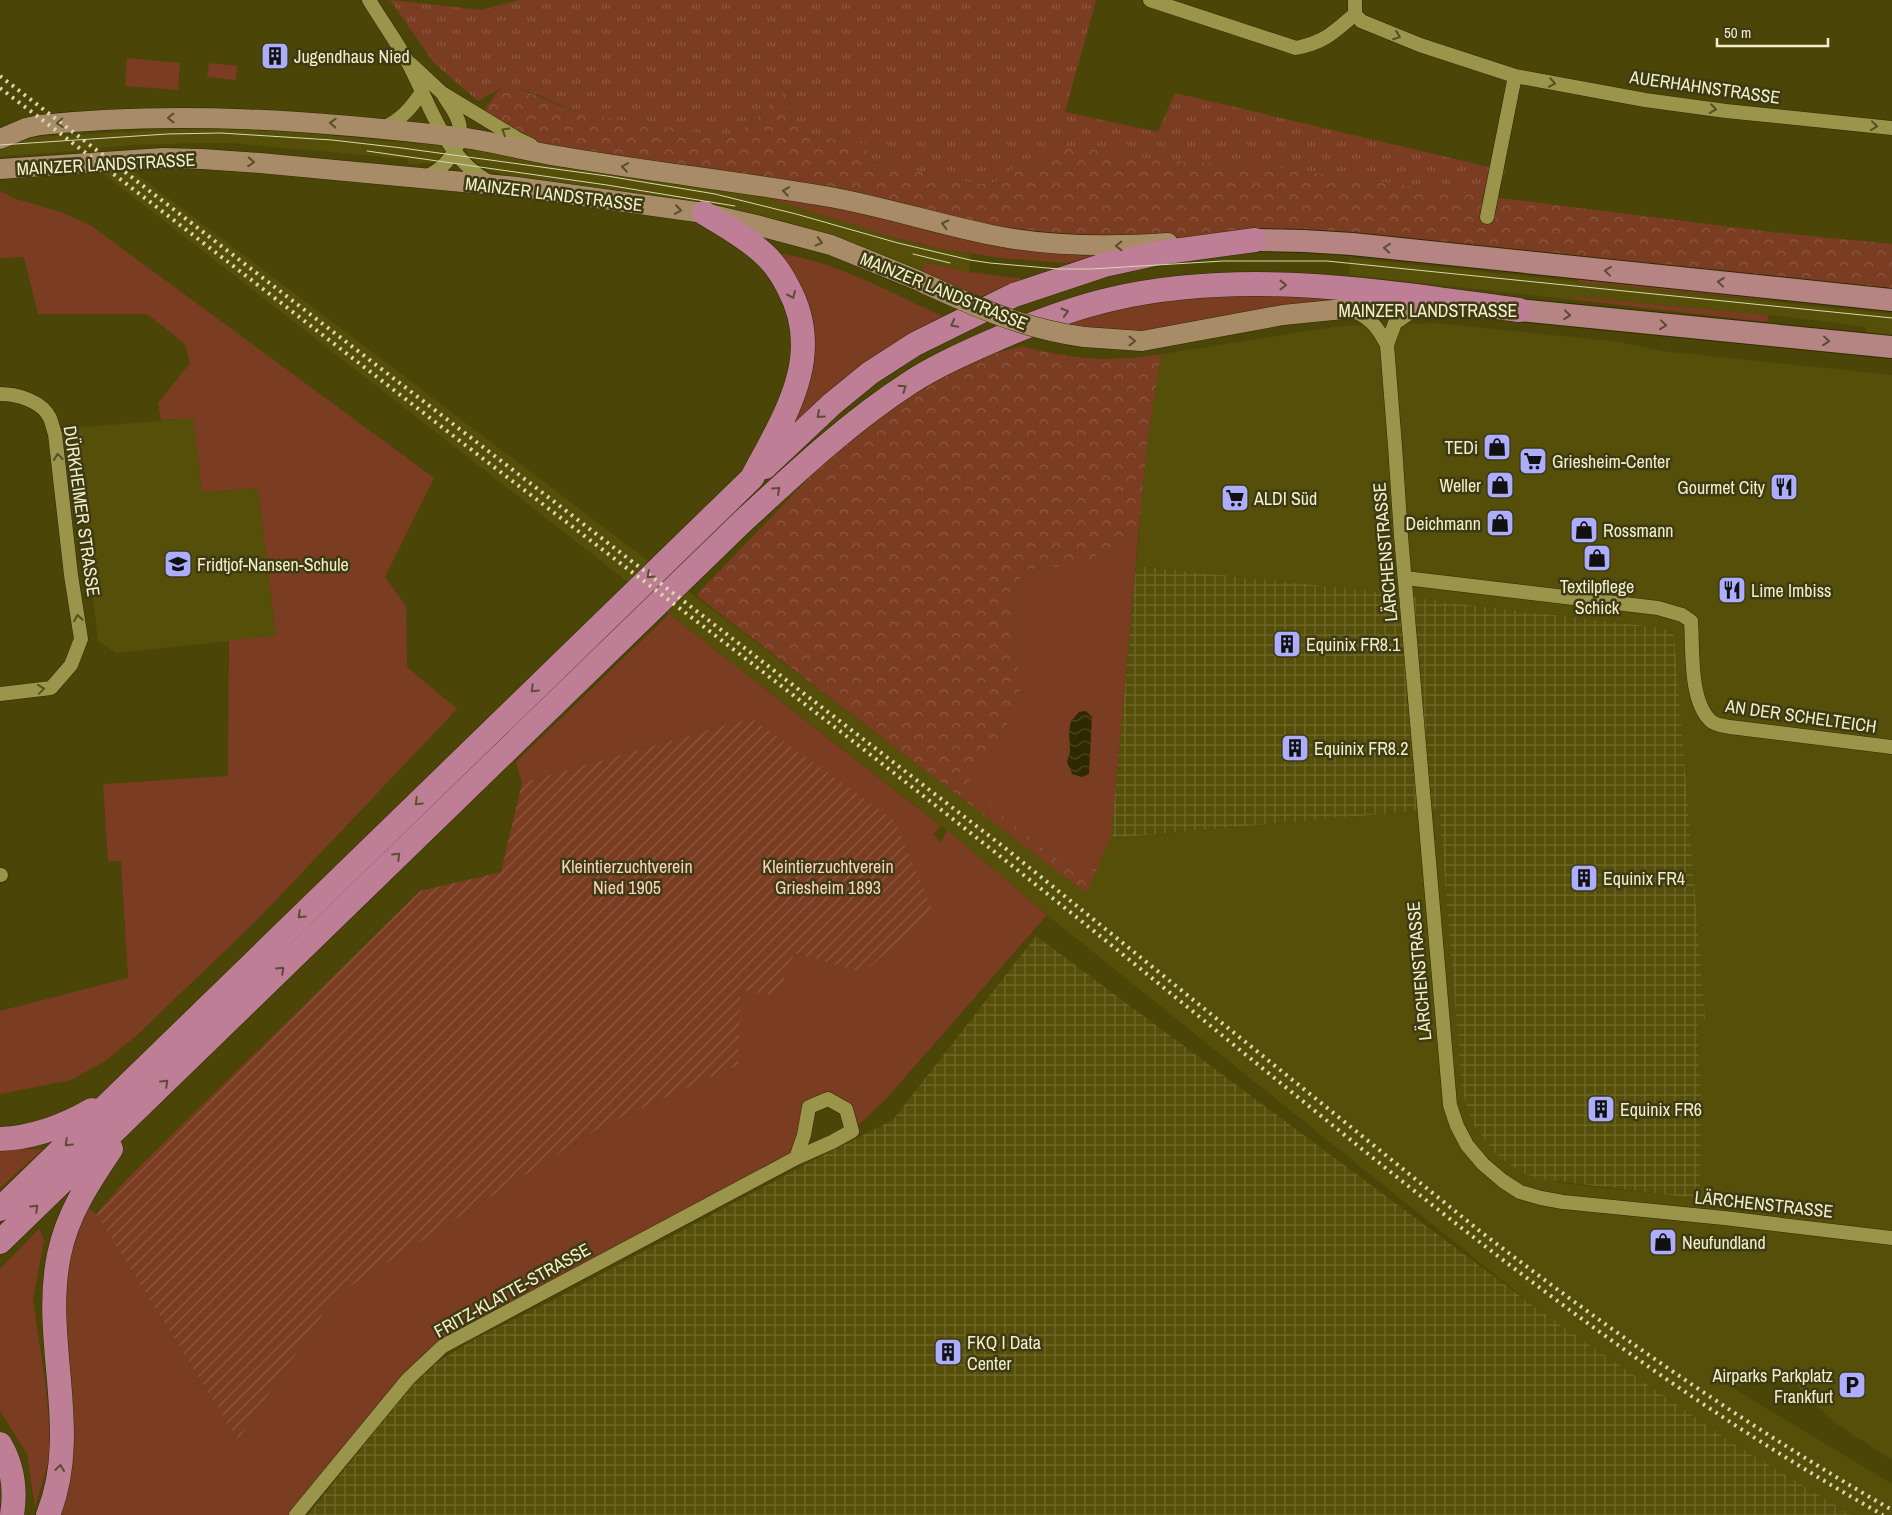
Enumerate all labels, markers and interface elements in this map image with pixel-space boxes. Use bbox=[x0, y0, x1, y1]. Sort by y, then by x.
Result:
scale bar bbox=[1717, 15, 1828, 47]
text: 50 m bbox=[1724, 22, 1751, 43]
one-way arrow bbox=[1392, 29, 1401, 40]
building icon: Jugendhaus Nied bbox=[260, 41, 290, 71]
place label: Jugendhaus Nied bbox=[294, 44, 410, 69]
street label: AUERHAHNSTRASSE bbox=[1627, 64, 1782, 110]
one-way arrow bbox=[1548, 77, 1557, 87]
one-way arrow bbox=[1709, 103, 1717, 114]
one-way arrow bbox=[167, 113, 174, 123]
one-way arrow bbox=[55, 117, 63, 128]
one-way arrow bbox=[329, 118, 337, 129]
one-way arrow bbox=[1871, 120, 1879, 131]
one-way arrow bbox=[501, 128, 510, 138]
street label: MAINZER LANDSTRASSE bbox=[16, 147, 196, 181]
one-way arrow bbox=[247, 156, 255, 167]
one-way arrow bbox=[621, 162, 630, 172]
street label: MAINZER LANDSTRASSE bbox=[464, 171, 644, 217]
one-way arrow bbox=[782, 186, 791, 196]
one-way arrow bbox=[674, 204, 682, 215]
one-way arrow bbox=[941, 219, 950, 230]
one-way arrow bbox=[815, 237, 823, 247]
one-way arrow bbox=[1115, 240, 1123, 251]
one-way arrow bbox=[1383, 243, 1391, 254]
street label: MAINZER LANDSTRASSE bbox=[856, 246, 1032, 336]
one-way arrow bbox=[1603, 266, 1611, 277]
one-way arrow bbox=[1717, 277, 1725, 288]
one-way arrow bbox=[1279, 280, 1287, 290]
one-way arrow bbox=[785, 290, 796, 299]
street label: MAINZER LANDSTRASSE bbox=[1339, 298, 1517, 323]
one-way arrow bbox=[1061, 308, 1069, 318]
one-way arrow bbox=[1563, 309, 1571, 320]
one-way arrow bbox=[950, 318, 959, 328]
one-way arrow bbox=[1660, 319, 1668, 330]
one-way arrow bbox=[1822, 335, 1830, 346]
one-way arrow bbox=[1128, 336, 1136, 346]
one-way arrow bbox=[897, 385, 906, 394]
one-way arrow bbox=[817, 409, 826, 418]
street label: DÜRKHEIMER STRASSE bbox=[58, 424, 106, 598]
shop icon: TEDi bbox=[1482, 432, 1512, 462]
place label: TEDi bbox=[1444, 435, 1478, 460]
supermarket icon: Griesheim-Center bbox=[1518, 446, 1548, 476]
place label: Griesheim-Center bbox=[1552, 449, 1670, 474]
one-way arrow bbox=[53, 453, 64, 461]
shop icon: Weller bbox=[1485, 470, 1515, 500]
restaurant icon: Gourmet City bbox=[1769, 472, 1799, 502]
place label: Weller bbox=[1439, 473, 1481, 498]
place label: Gourmet City bbox=[1677, 475, 1766, 500]
street label: LÄRCHENSTRASSE bbox=[1366, 481, 1404, 623]
supermarket icon: ALDI Süd bbox=[1220, 483, 1250, 513]
place label: ALDI Süd bbox=[1253, 486, 1317, 511]
one-way arrow bbox=[771, 487, 780, 496]
shop icon: Deichmann bbox=[1485, 508, 1515, 538]
place label: Deichmann bbox=[1406, 511, 1481, 536]
shop icon: Rossmann bbox=[1569, 515, 1599, 545]
place label: Rossmann bbox=[1603, 518, 1674, 543]
shop icon: Textilpflege Schick bbox=[1582, 543, 1612, 573]
school or university icon: Fridtjof-Nansen-Schule bbox=[163, 549, 193, 579]
place label: Fridtjof-Nansen-Schule bbox=[197, 552, 349, 577]
one-way arrow bbox=[647, 569, 656, 578]
place label: Textilpflege Schick bbox=[1560, 574, 1634, 620]
restaurant icon: Lime Imbiss bbox=[1717, 575, 1747, 605]
place label: Lime Imbiss bbox=[1751, 578, 1831, 603]
one-way arrow bbox=[73, 614, 83, 623]
building icon: Equinix FR8.1 bbox=[1272, 629, 1302, 659]
place label: Equinix FR8.1 bbox=[1306, 632, 1401, 657]
one-way arrow bbox=[531, 683, 540, 692]
one-way arrow bbox=[37, 684, 45, 695]
street label: AN DER SCHELTEICH bbox=[1723, 693, 1878, 739]
building icon: Equinix FR8.2 bbox=[1280, 733, 1310, 763]
place label: Equinix FR8.2 bbox=[1314, 736, 1408, 761]
one-way arrow bbox=[414, 796, 423, 805]
one-way arrow bbox=[391, 853, 400, 862]
park label: Kleintierzuchtverein Nied 1905 bbox=[561, 854, 693, 900]
park label: Kleintierzuchtverein Griesheim 1893 bbox=[762, 854, 894, 900]
building icon: Equinix FR4 bbox=[1569, 863, 1599, 893]
place label: Equinix FR4 bbox=[1603, 866, 1685, 891]
street label: LÄRCHENSTRASSE bbox=[1400, 900, 1438, 1042]
one-way arrow bbox=[298, 910, 307, 919]
one-way arrow bbox=[275, 967, 284, 976]
one-way arrow bbox=[159, 1080, 168, 1089]
building icon: Equinix FR6 bbox=[1586, 1094, 1616, 1124]
place label: Equinix FR6 bbox=[1620, 1097, 1702, 1122]
one-way arrow bbox=[64, 1137, 73, 1146]
street label: LÄRCHENSTRASSE bbox=[1693, 1184, 1835, 1224]
one-way arrow bbox=[29, 1205, 38, 1214]
shop icon: Neufundland bbox=[1648, 1227, 1678, 1257]
place label: Neufundland bbox=[1682, 1230, 1766, 1255]
street label: FRITZ-KLATTE-STRASSE bbox=[429, 1237, 595, 1343]
place label: FKQ I Data Center bbox=[967, 1330, 1041, 1376]
building icon: FKQ I Data Center bbox=[933, 1337, 963, 1367]
place label: Airparks Parkplatz Frankfurt bbox=[1711, 1363, 1833, 1409]
parking icon: Airparks Parkplatz Frankfurt bbox=[1837, 1370, 1867, 1400]
one-way arrow bbox=[54, 1464, 64, 1472]

